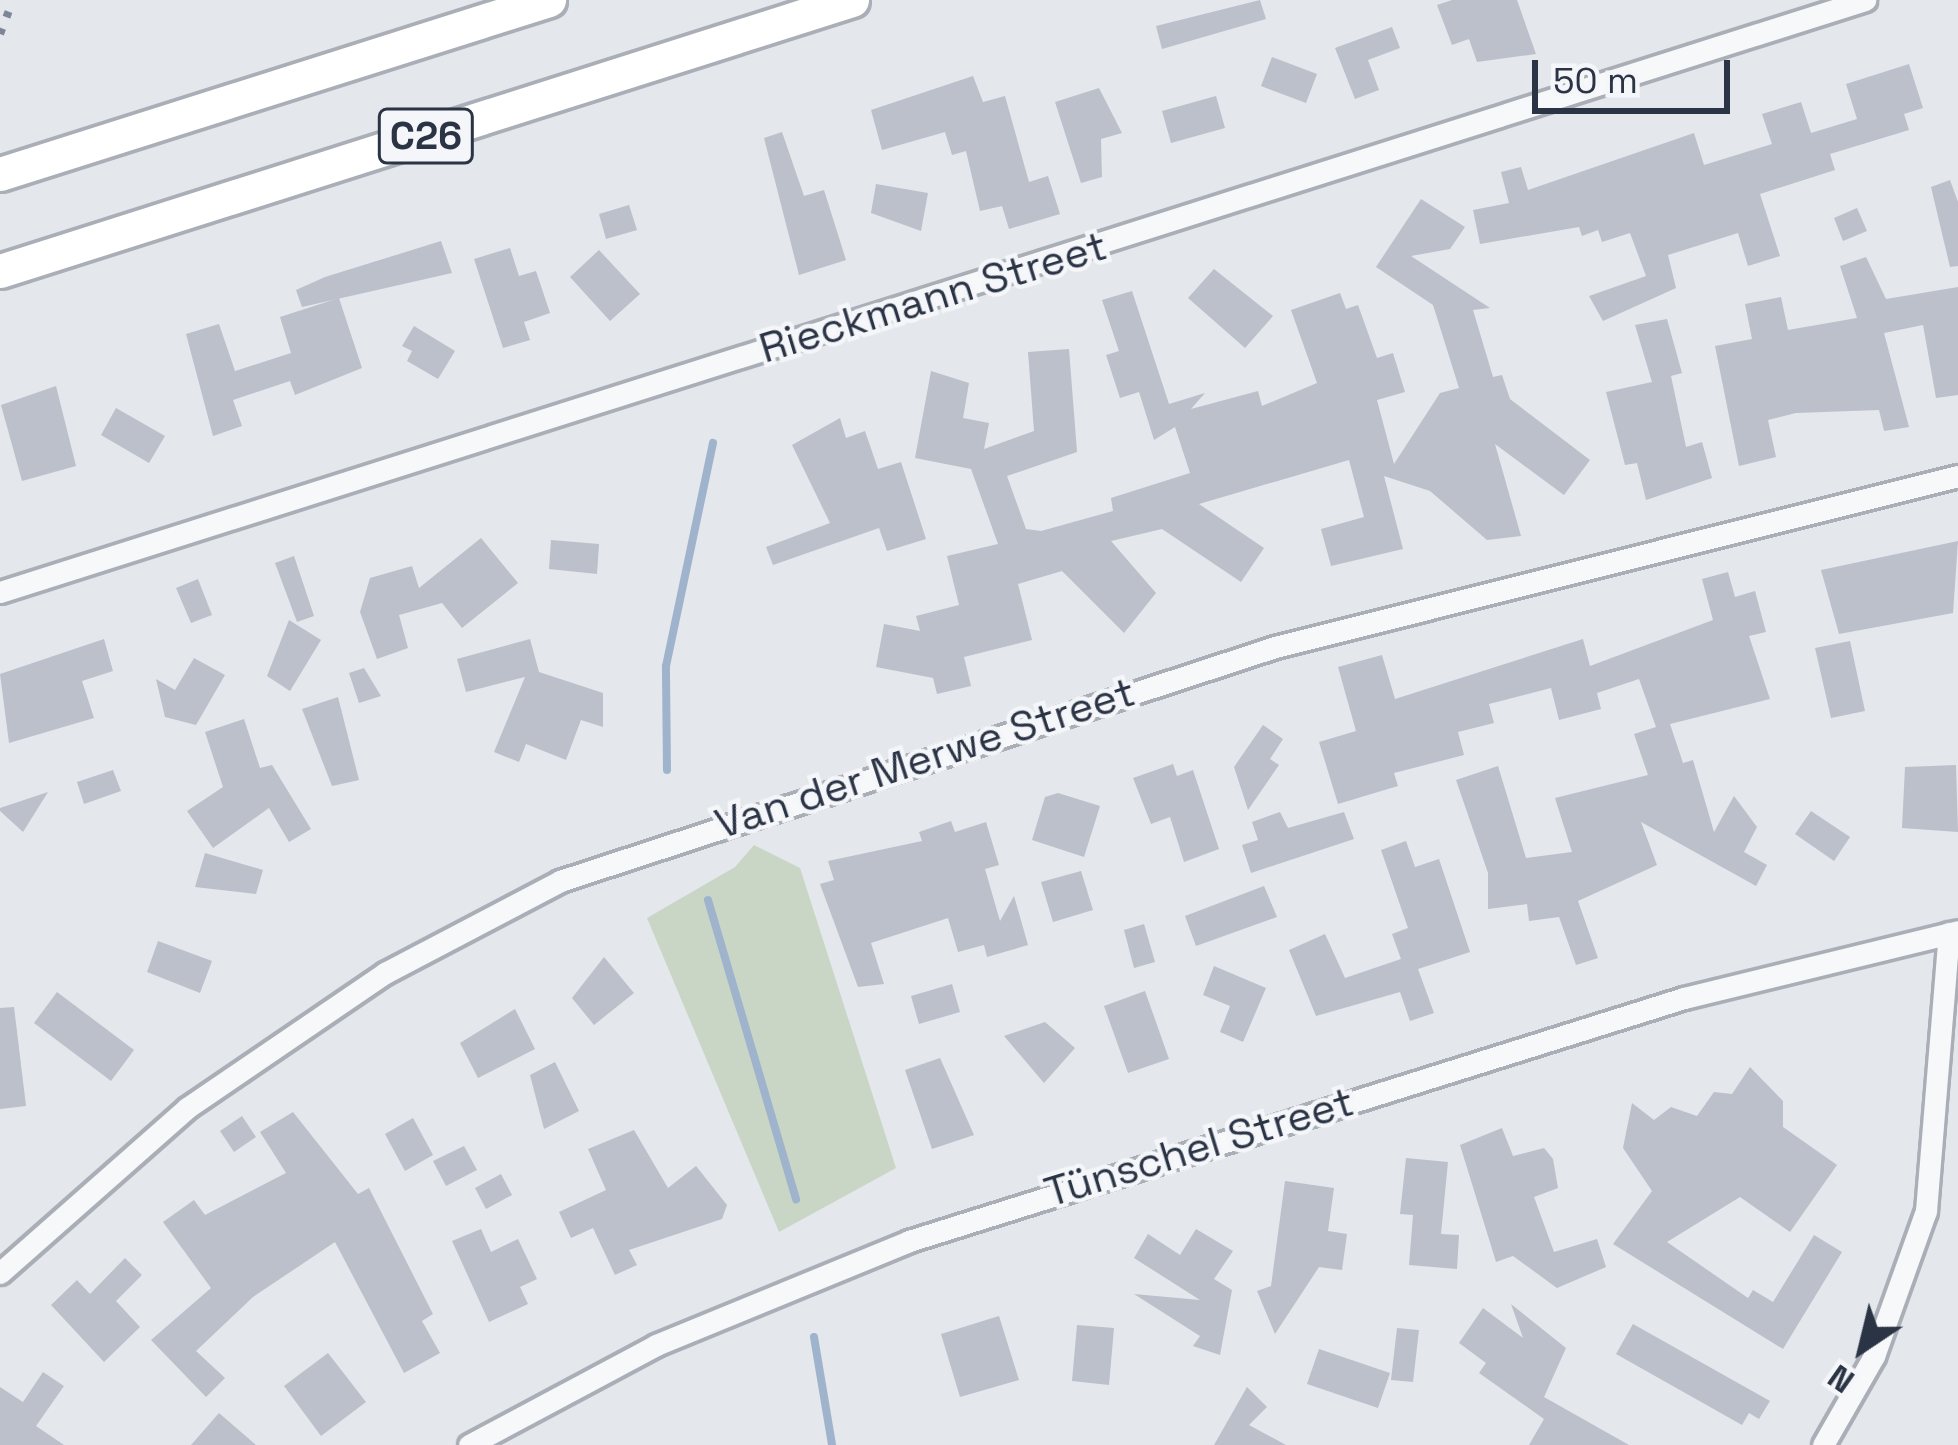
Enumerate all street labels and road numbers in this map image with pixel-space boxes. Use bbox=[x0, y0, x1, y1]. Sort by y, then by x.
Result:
road number: C26 bbox=[375, 103, 477, 169]
street label: Rieckmann Street bbox=[753, 220, 1113, 374]
street label: Van der Merwe Street bbox=[709, 666, 1141, 850]
street label: Tünschel Street bbox=[1039, 1076, 1359, 1218]

